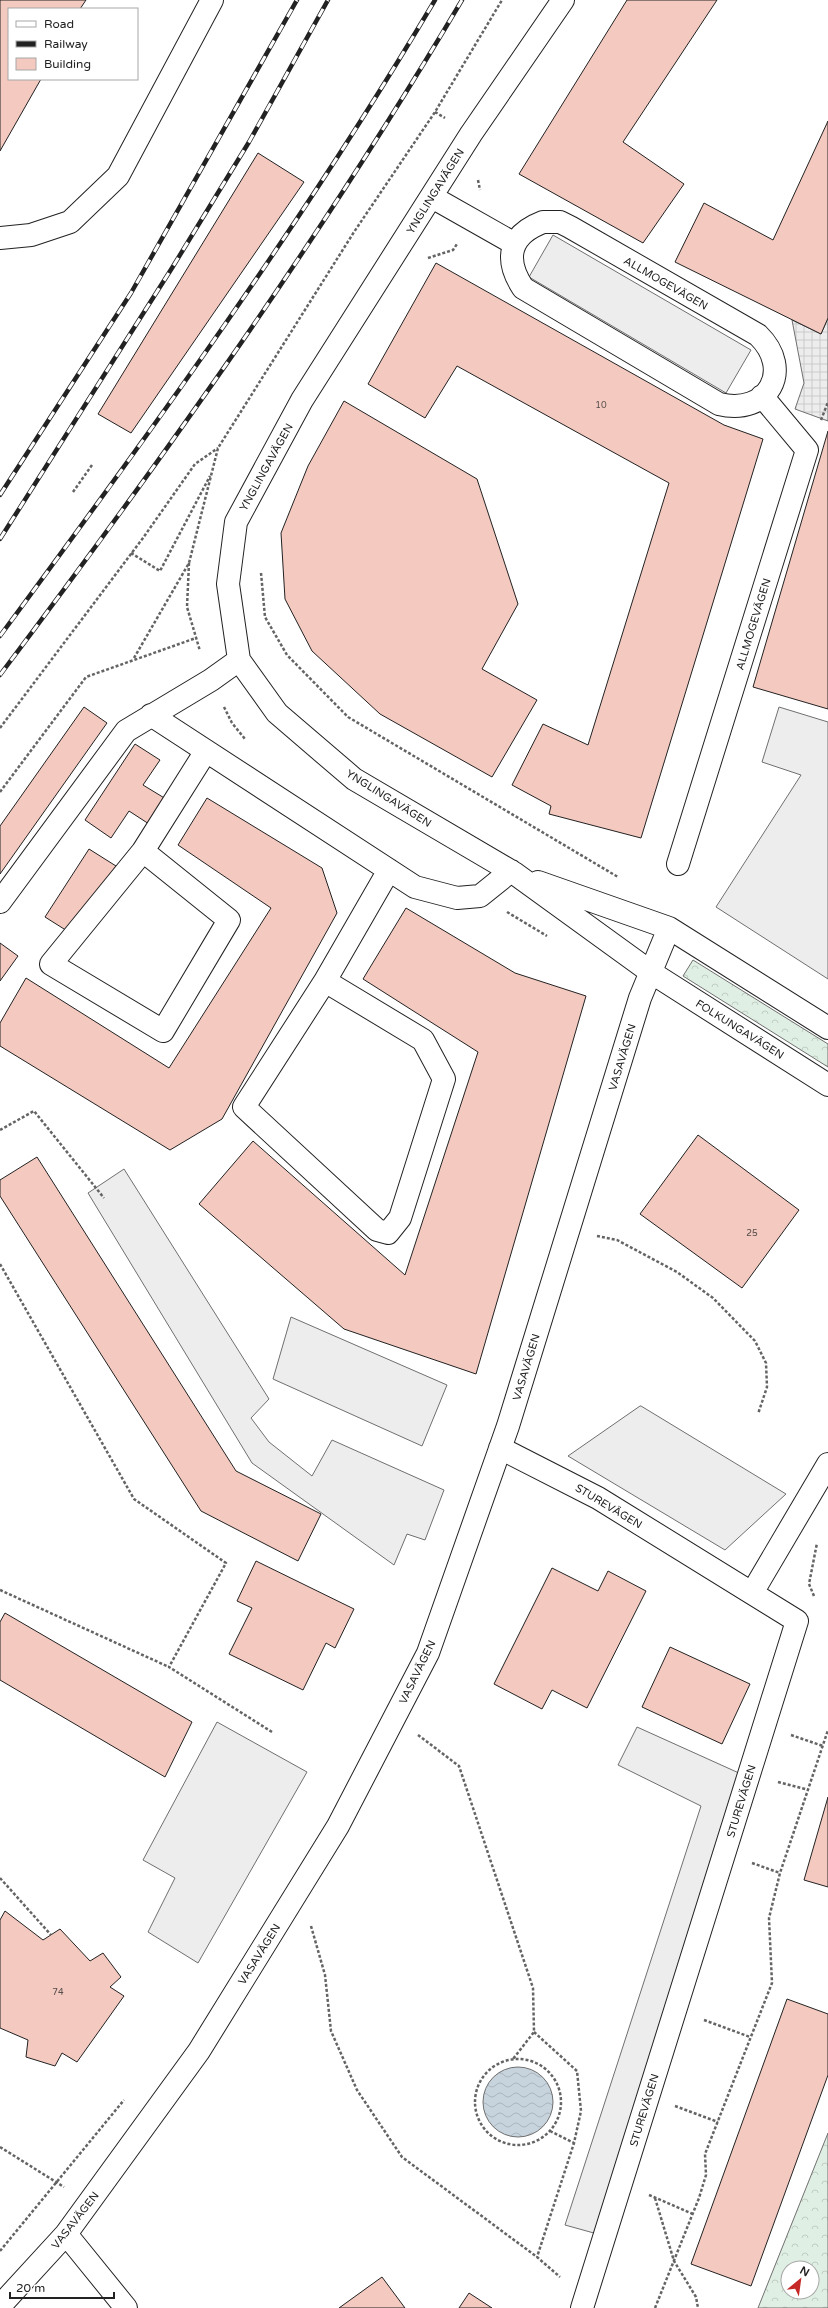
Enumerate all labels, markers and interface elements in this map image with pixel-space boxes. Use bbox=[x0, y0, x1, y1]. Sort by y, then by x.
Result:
legend bbox=[8, 8, 138, 80]
text: Road bbox=[44, 17, 74, 31]
text: Railway bbox=[44, 37, 88, 51]
text: Building bbox=[44, 57, 91, 71]
street label: YNGLINGAVÄGEN bbox=[404, 146, 467, 236]
street label: ALLMOGEVÄGEN bbox=[621, 254, 710, 313]
house number: 10 bbox=[595, 400, 607, 411]
street label: YNGLINGAVÄGEN bbox=[237, 421, 296, 513]
street label: ALLMOGEVÄGEN bbox=[733, 577, 774, 672]
street label: YNGLINGAVÄGEN bbox=[344, 767, 434, 830]
street label: FOLKUNGAVÄGEN bbox=[693, 997, 786, 1062]
street label: VASAVÄGEN bbox=[606, 1022, 639, 1092]
house number: 25 bbox=[746, 1228, 758, 1239]
street label: VASAVÄGEN bbox=[510, 1332, 543, 1402]
street label: STUREVÄGEN bbox=[573, 1481, 645, 1531]
street label: VASAVÄGEN bbox=[396, 1638, 438, 1706]
street label: STUREVÄGEN bbox=[724, 1763, 759, 1839]
street label: VASAVÄGEN bbox=[236, 1921, 283, 1987]
house number: 74 bbox=[52, 1987, 64, 1998]
street label: STUREVÄGEN bbox=[627, 2072, 662, 2148]
street label: VASAVÄGEN bbox=[49, 2189, 102, 2252]
north arrow bbox=[780, 2260, 820, 2300]
text: N bbox=[798, 2264, 812, 2280]
scale bar bbox=[10, 2274, 114, 2300]
text: 20 m bbox=[16, 2281, 45, 2295]

